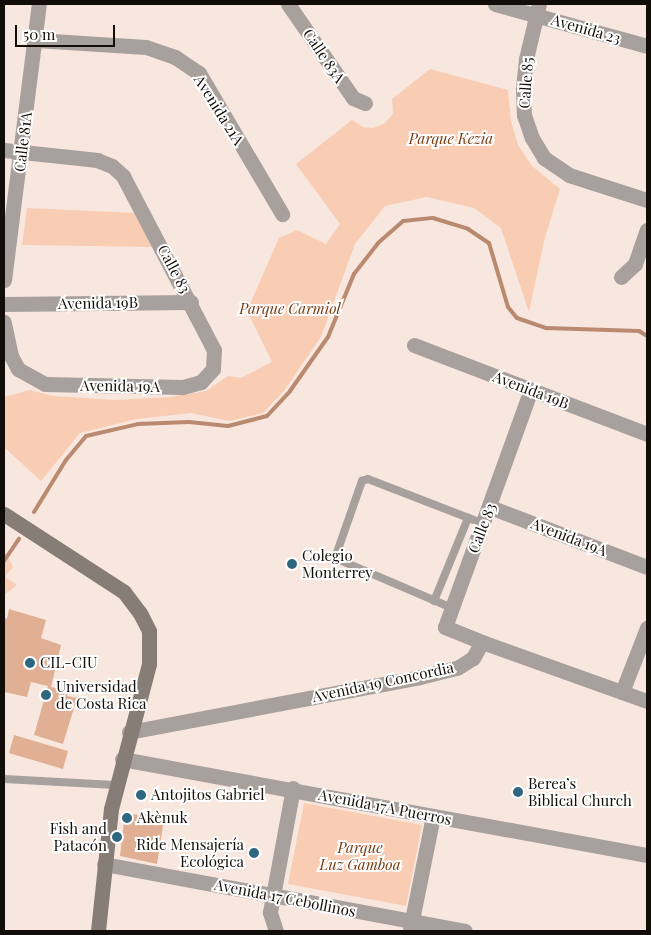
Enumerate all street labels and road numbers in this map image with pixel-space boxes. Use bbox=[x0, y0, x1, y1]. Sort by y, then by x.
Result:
street label: Avenida 23 bbox=[549, 11, 623, 47]
street label: Calle 83A bbox=[299, 26, 349, 86]
street label: Calle 85 bbox=[515, 57, 537, 109]
street label: Avenida 21A bbox=[190, 71, 248, 149]
street label: Calle 81A bbox=[10, 111, 36, 173]
street label: Calle 83 bbox=[154, 242, 194, 296]
street label: Avenida 19B bbox=[58, 293, 138, 313]
street label: Avenida 19B bbox=[490, 367, 572, 413]
street label: Avenida 19A bbox=[80, 376, 160, 396]
street label: Calle 83 bbox=[464, 501, 500, 555]
street label: Avenida 19A bbox=[528, 514, 610, 560]
street label: Avenida 19 Concordia bbox=[311, 658, 455, 706]
street label: Avenida 17A Puerros bbox=[317, 785, 453, 829]
street label: Avenida 17 Cebollinos bbox=[213, 875, 357, 921]

